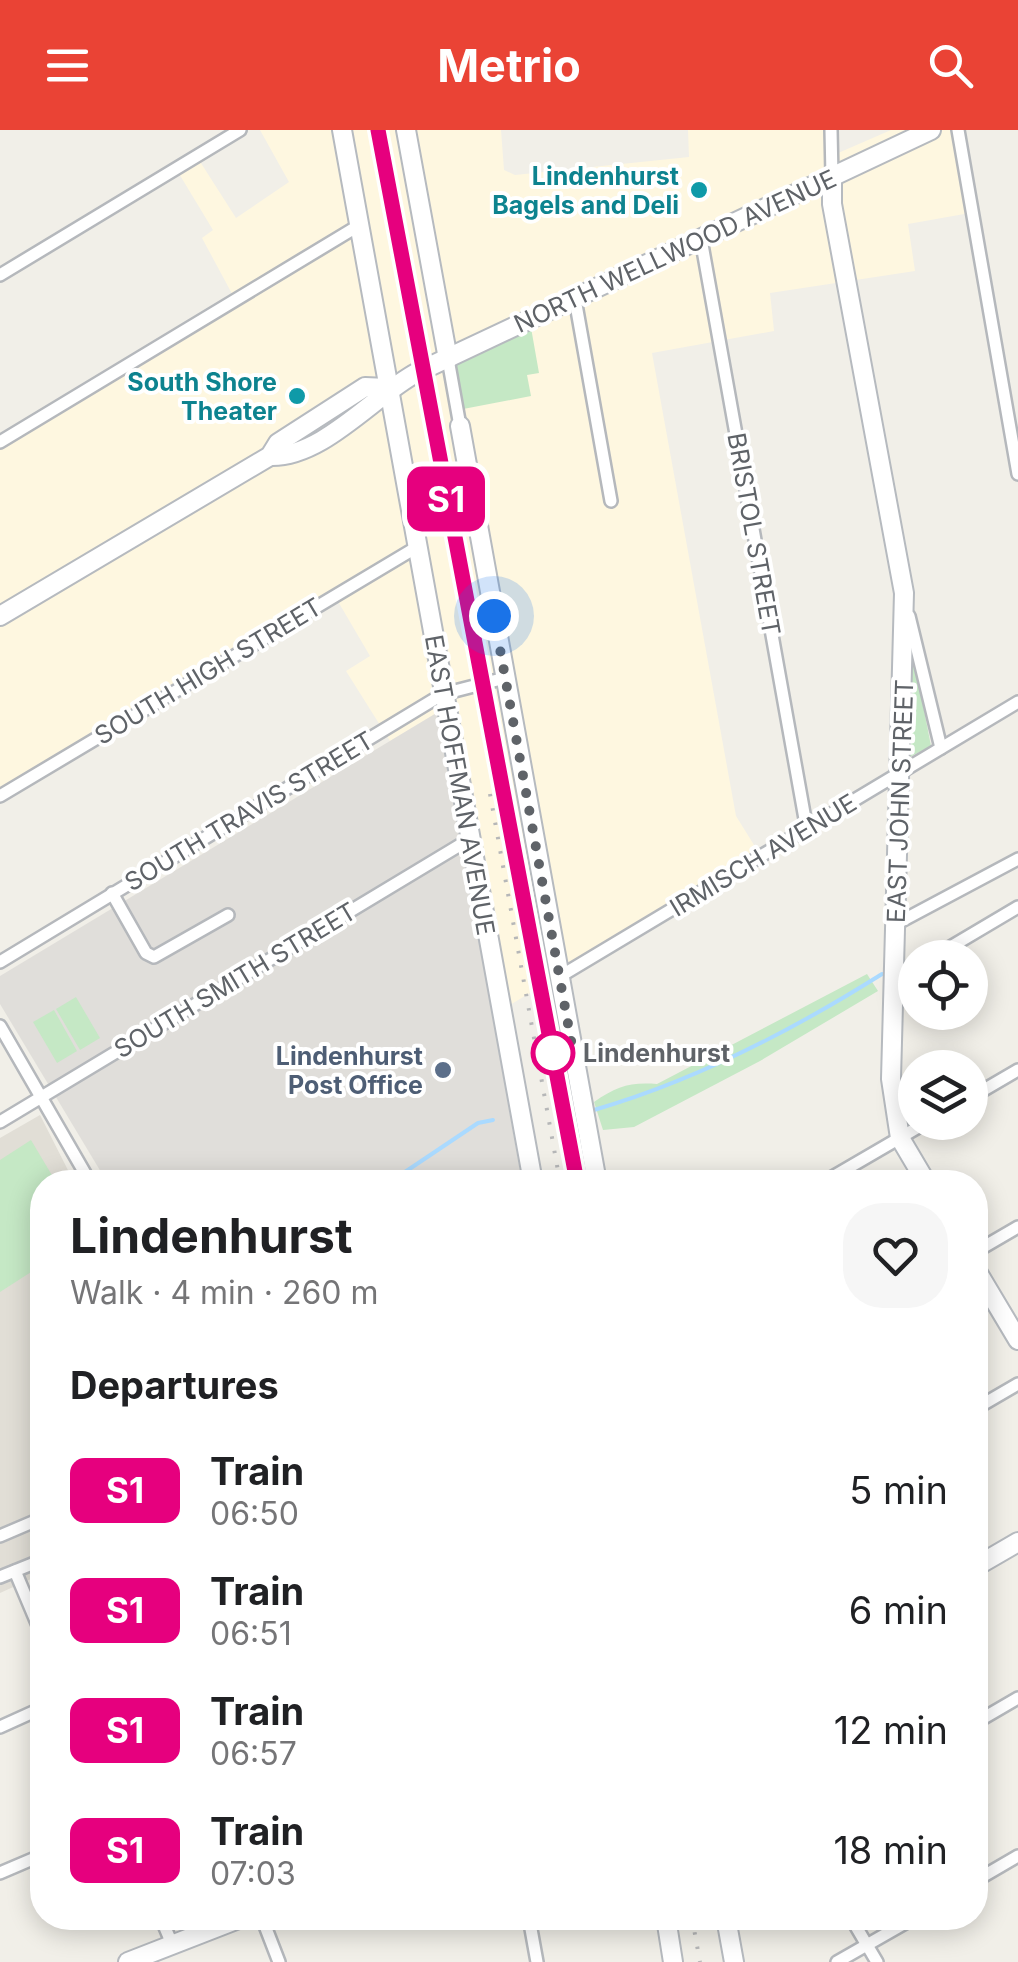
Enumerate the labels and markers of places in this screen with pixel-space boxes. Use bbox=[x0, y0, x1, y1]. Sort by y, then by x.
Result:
place label: Lindenhurst Bagels and Deli bbox=[492, 161, 679, 220]
marker: Lindenhurst Bagels and Deli bbox=[688, 179, 710, 201]
place label: South Shore Theater bbox=[127, 367, 277, 426]
marker: South Shore Theater bbox=[286, 385, 308, 407]
marker: Lindenhurst bbox=[532, 1032, 574, 1074]
place label: Lindenhurst bbox=[583, 1038, 730, 1068]
place label: Lindenhurst Post Office bbox=[276, 1041, 423, 1100]
marker: Lindenhurst Post Office bbox=[432, 1059, 454, 1081]

